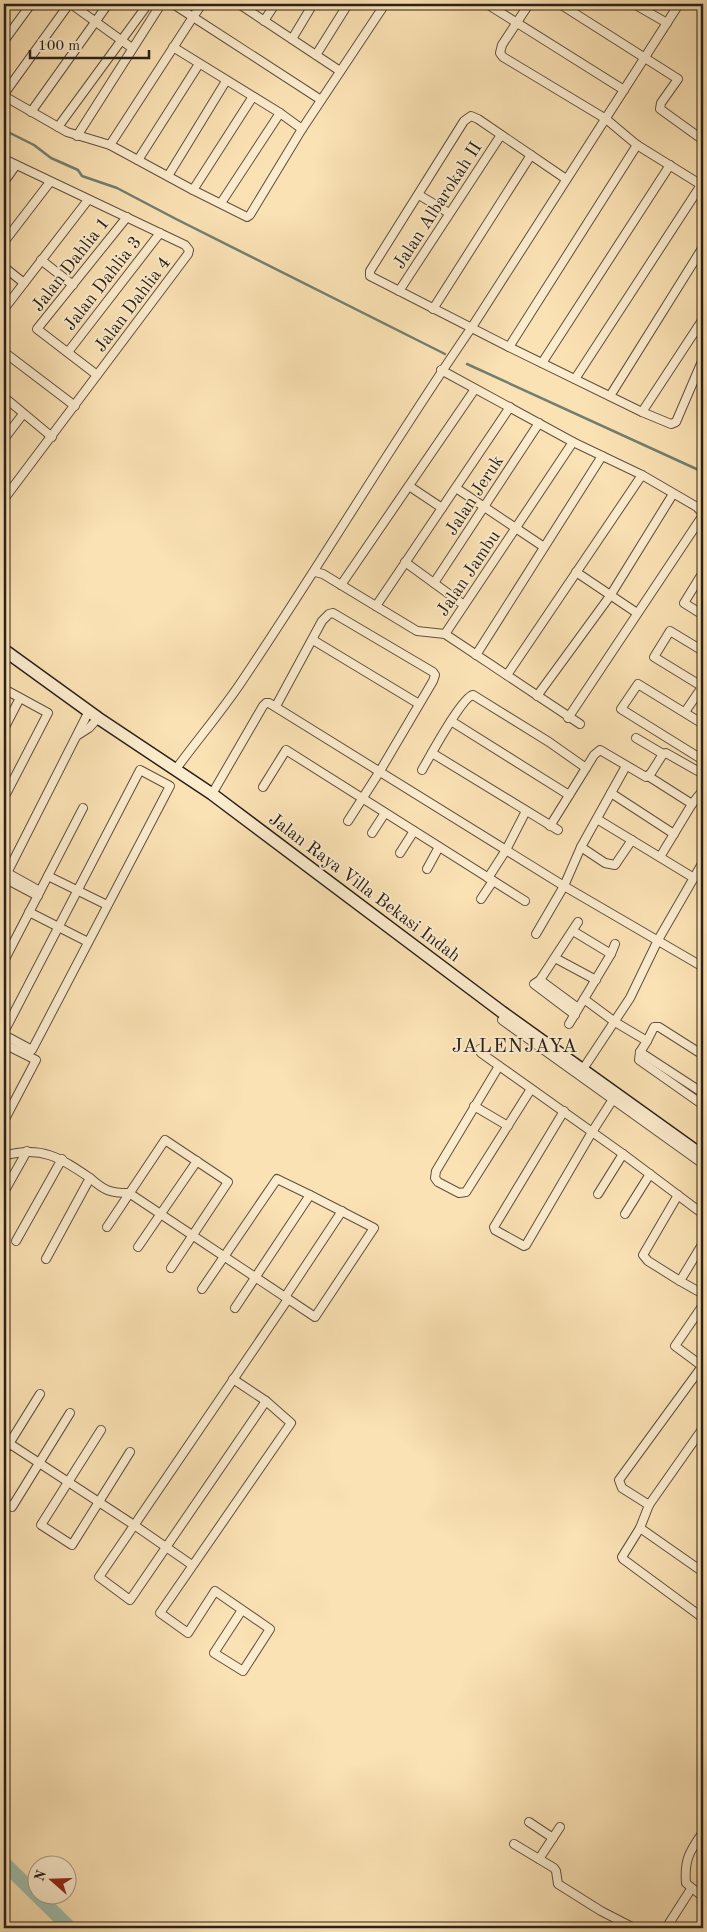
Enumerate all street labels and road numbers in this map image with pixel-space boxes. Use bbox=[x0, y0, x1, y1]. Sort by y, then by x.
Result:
street label: Jalan Albarokah II bbox=[390, 139, 486, 272]
street label: Jalan Dahlia 1 bbox=[29, 214, 113, 315]
street label: Jalan Dahlia 3 bbox=[61, 233, 145, 334]
street label: Jalan Dahlia 4 bbox=[91, 254, 174, 356]
street label: Jalan Jeruk bbox=[442, 452, 507, 539]
street label: Jalan Jambu bbox=[434, 527, 504, 620]
street label: Jalan Raya Villa Bekasi Indah bbox=[265, 810, 464, 966]

